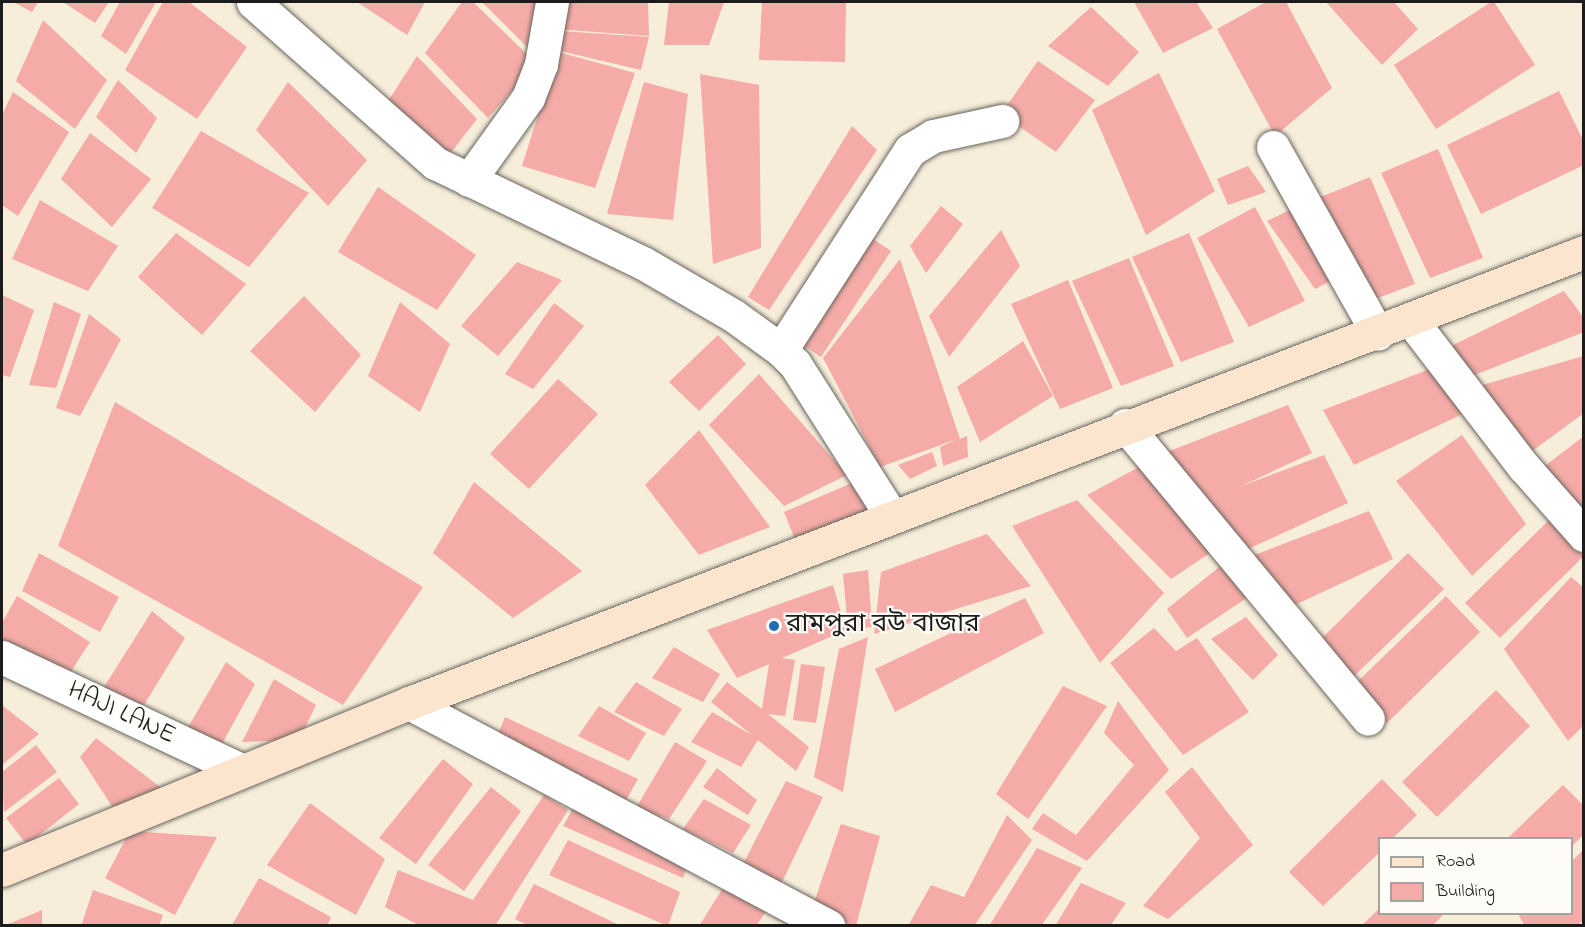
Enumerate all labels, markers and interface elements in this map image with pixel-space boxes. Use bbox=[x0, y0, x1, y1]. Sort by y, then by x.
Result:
place label: রামপুরা বউ বাজার bbox=[786, 610, 980, 642]
marker: রামপুরা বউ বাজার bbox=[767, 619, 781, 633]
street label: HAJI LANE bbox=[62, 675, 180, 753]
legend bbox=[1378, 837, 1573, 915]
text: Road bbox=[1436, 849, 1475, 875]
text: Building bbox=[1436, 879, 1495, 905]

